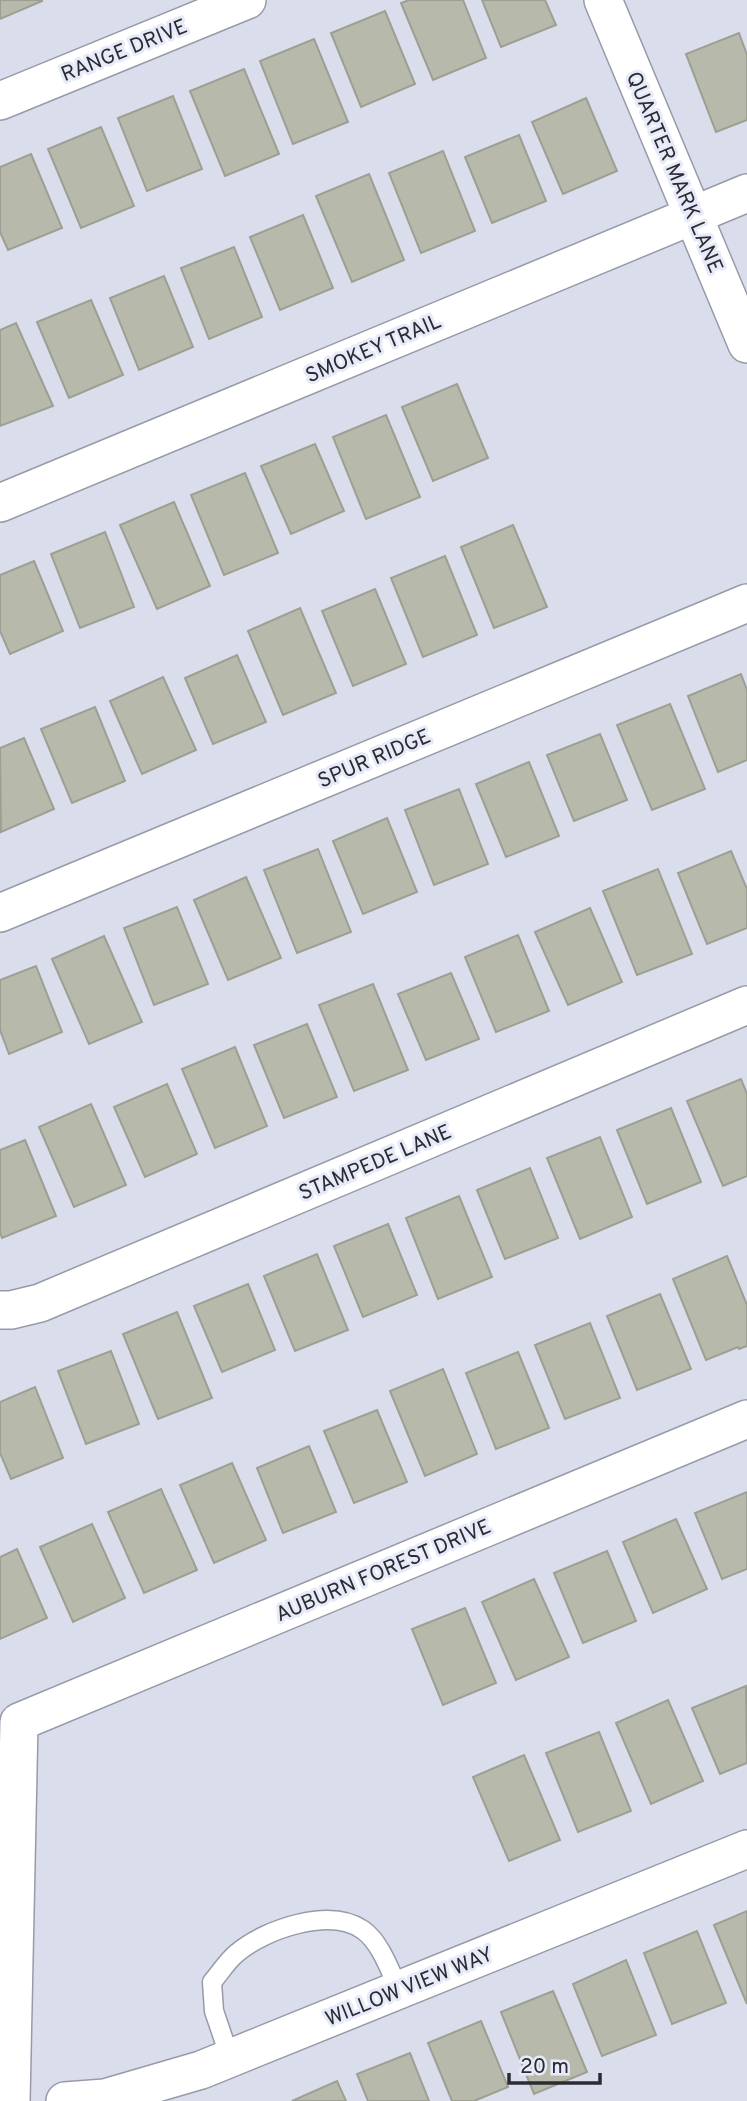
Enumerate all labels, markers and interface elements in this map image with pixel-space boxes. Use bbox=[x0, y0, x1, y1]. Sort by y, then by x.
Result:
street label: RANGE DRIVE bbox=[57, 14, 192, 89]
street label: QUARTER MARK LANE bbox=[619, 68, 728, 277]
street label: SMOKEY TRAIL bbox=[302, 309, 446, 390]
street label: SPUR RIDGE bbox=[314, 723, 435, 795]
street label: STAMPEDE LANE bbox=[295, 1119, 456, 1208]
street label: AUBURN FOREST DRIVE bbox=[272, 1514, 495, 1629]
street label: WILLOW VIEW WAY bbox=[322, 1941, 498, 2033]
scale bar bbox=[509, 2042, 600, 2086]
text: 20 m bbox=[520, 2054, 569, 2081]

